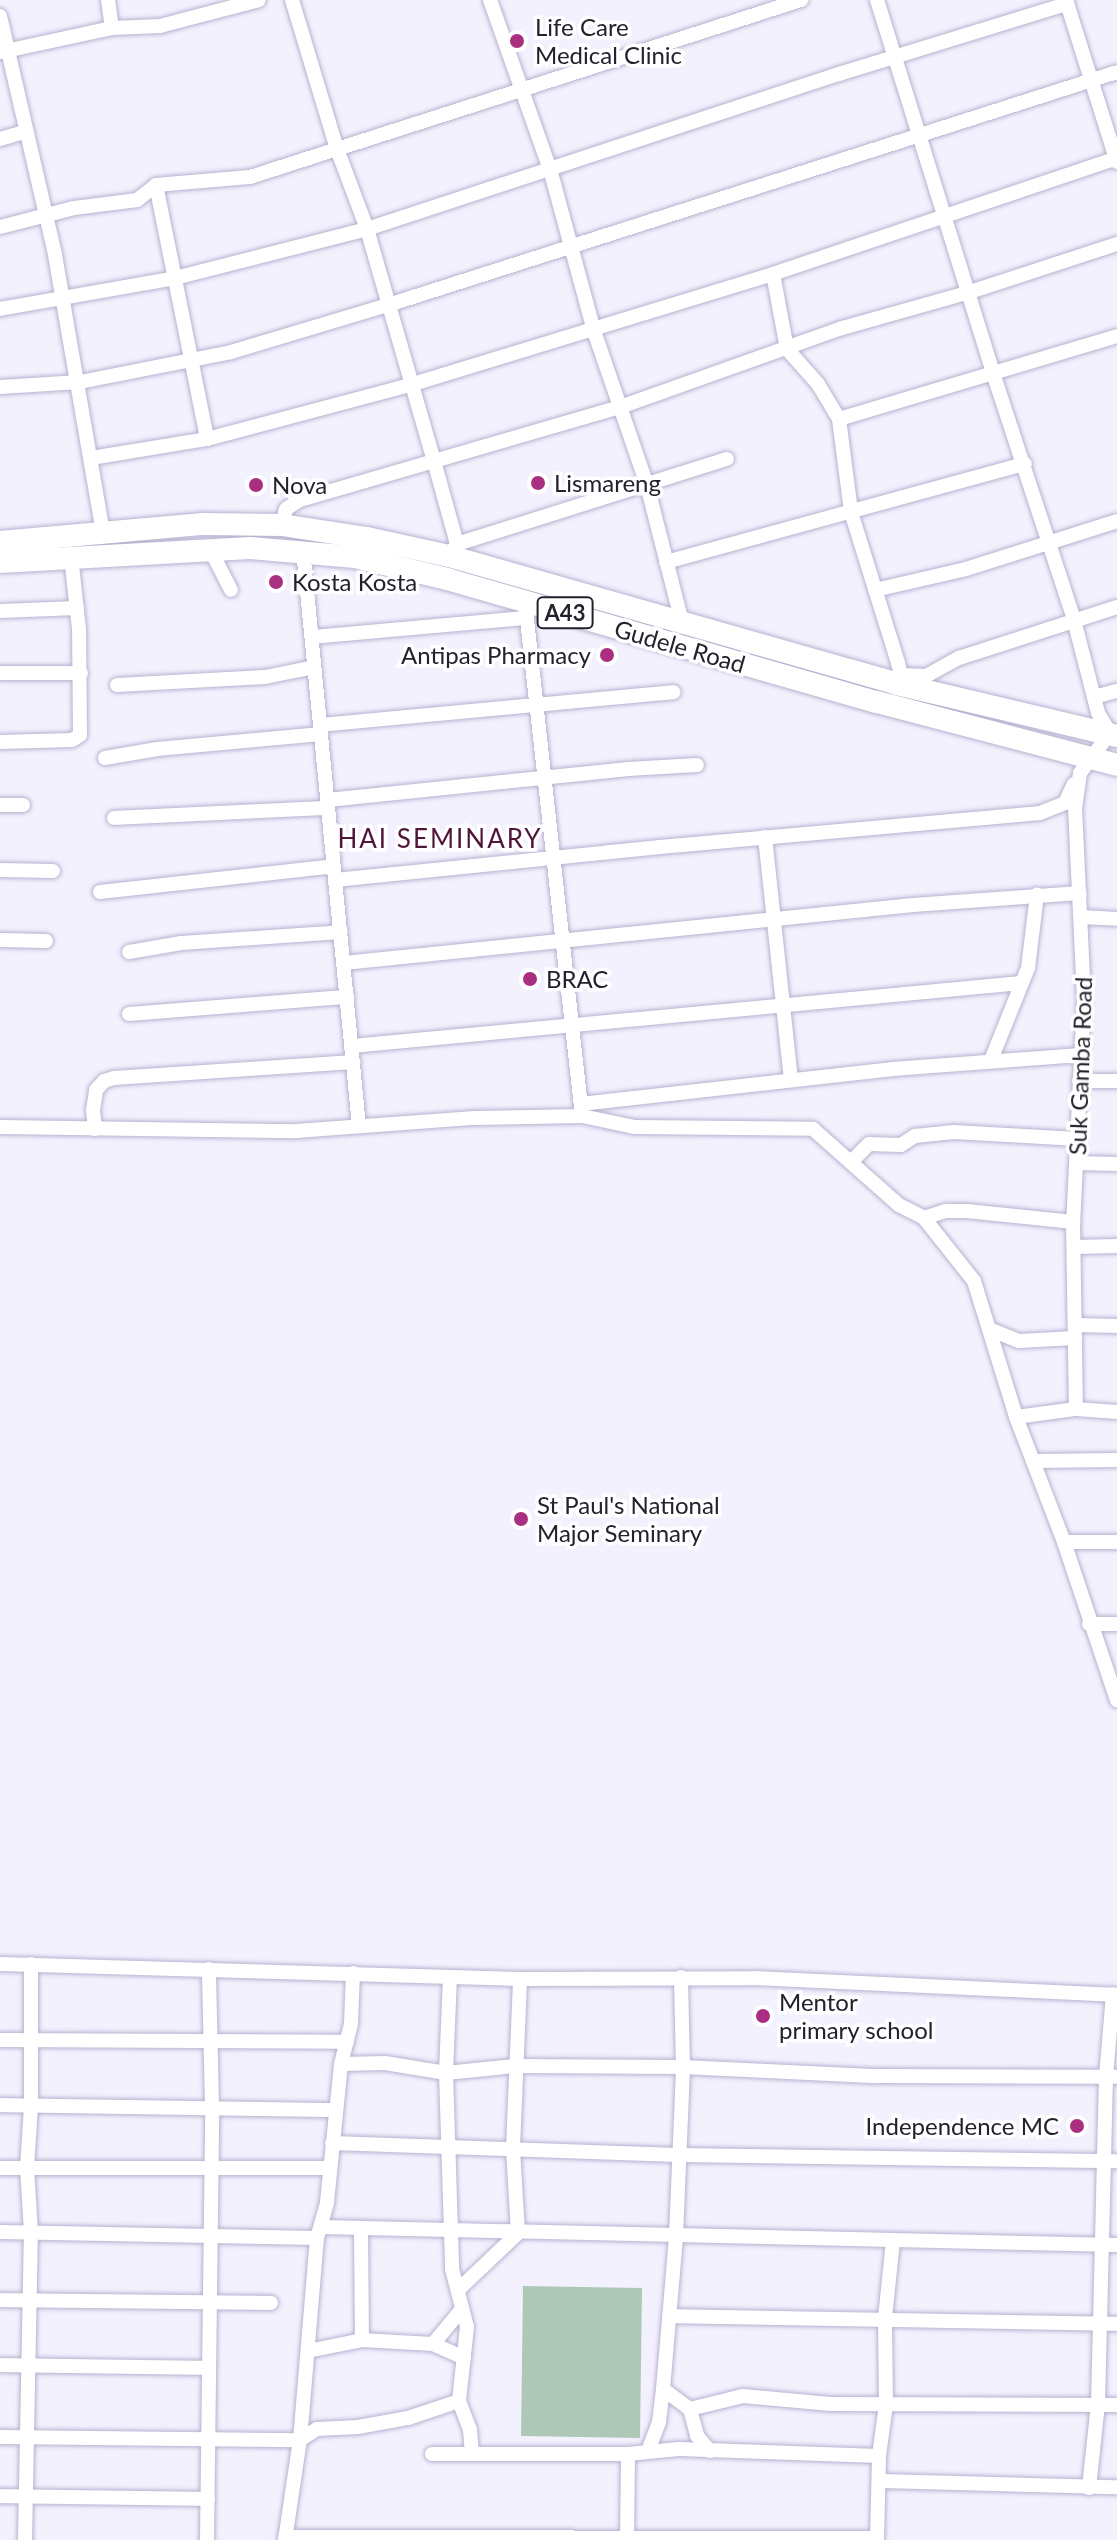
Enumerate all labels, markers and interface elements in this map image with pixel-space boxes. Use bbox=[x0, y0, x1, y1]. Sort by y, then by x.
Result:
place label: Life Care Medical Clinic bbox=[535, 13, 682, 69]
marker: Life Care Medical Clinic bbox=[506, 30, 528, 52]
place label: Lismareng bbox=[554, 469, 661, 497]
place label: Nova bbox=[272, 471, 327, 499]
marker: Lismareng bbox=[529, 474, 547, 492]
marker: Nova bbox=[247, 476, 265, 494]
place label: Kosta Kosta bbox=[292, 568, 417, 596]
marker: Kosta Kosta bbox=[267, 573, 285, 591]
road number: A43 bbox=[535, 595, 595, 631]
street label: Gudele Road bbox=[611, 614, 749, 678]
place label: Antipas Pharmacy bbox=[401, 641, 591, 669]
marker: Antipas Pharmacy bbox=[598, 646, 616, 664]
district label: HAI SEMINARY bbox=[337, 823, 543, 855]
place label: BRAC bbox=[546, 965, 608, 993]
marker: BRAC bbox=[521, 970, 539, 988]
street label: Suk Gamba Road bbox=[1062, 976, 1098, 1156]
place label: St Paul's National Major Seminary bbox=[537, 1491, 720, 1547]
marker: St Paul's National Major Seminary bbox=[512, 1510, 530, 1528]
place label: Mentor primary school bbox=[779, 1988, 934, 2044]
marker: Mentor primary school bbox=[754, 2007, 772, 2025]
place label: Independence MC bbox=[866, 2112, 1059, 2140]
marker: Independence MC bbox=[1066, 2115, 1088, 2137]

